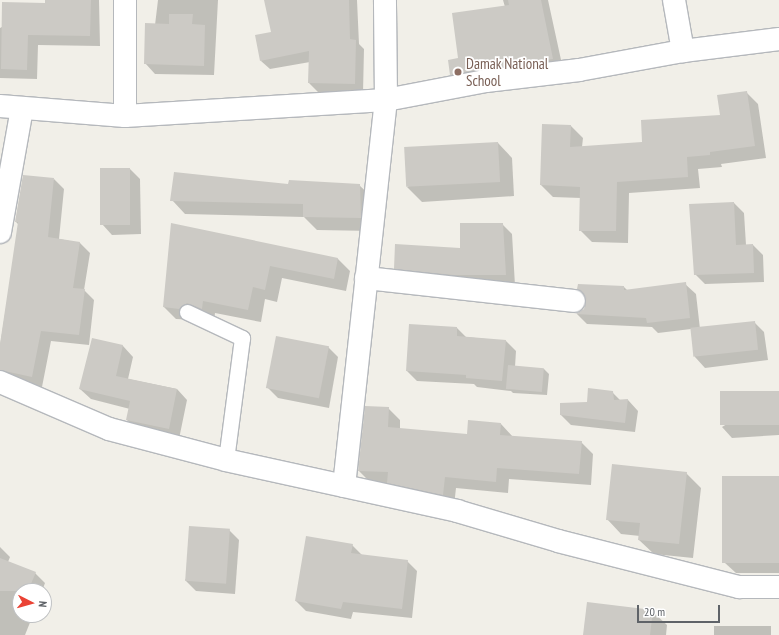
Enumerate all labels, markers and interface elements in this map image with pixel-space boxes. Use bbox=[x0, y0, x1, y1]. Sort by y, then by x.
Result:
place label: Damak National School bbox=[466, 54, 549, 89]
marker: Damak National School bbox=[453, 67, 463, 77]
north arrow bbox=[12, 583, 52, 623]
scale bar bbox=[639, 597, 722, 623]
text: N bbox=[36, 600, 50, 608]
text: 20 m bbox=[644, 604, 665, 619]

